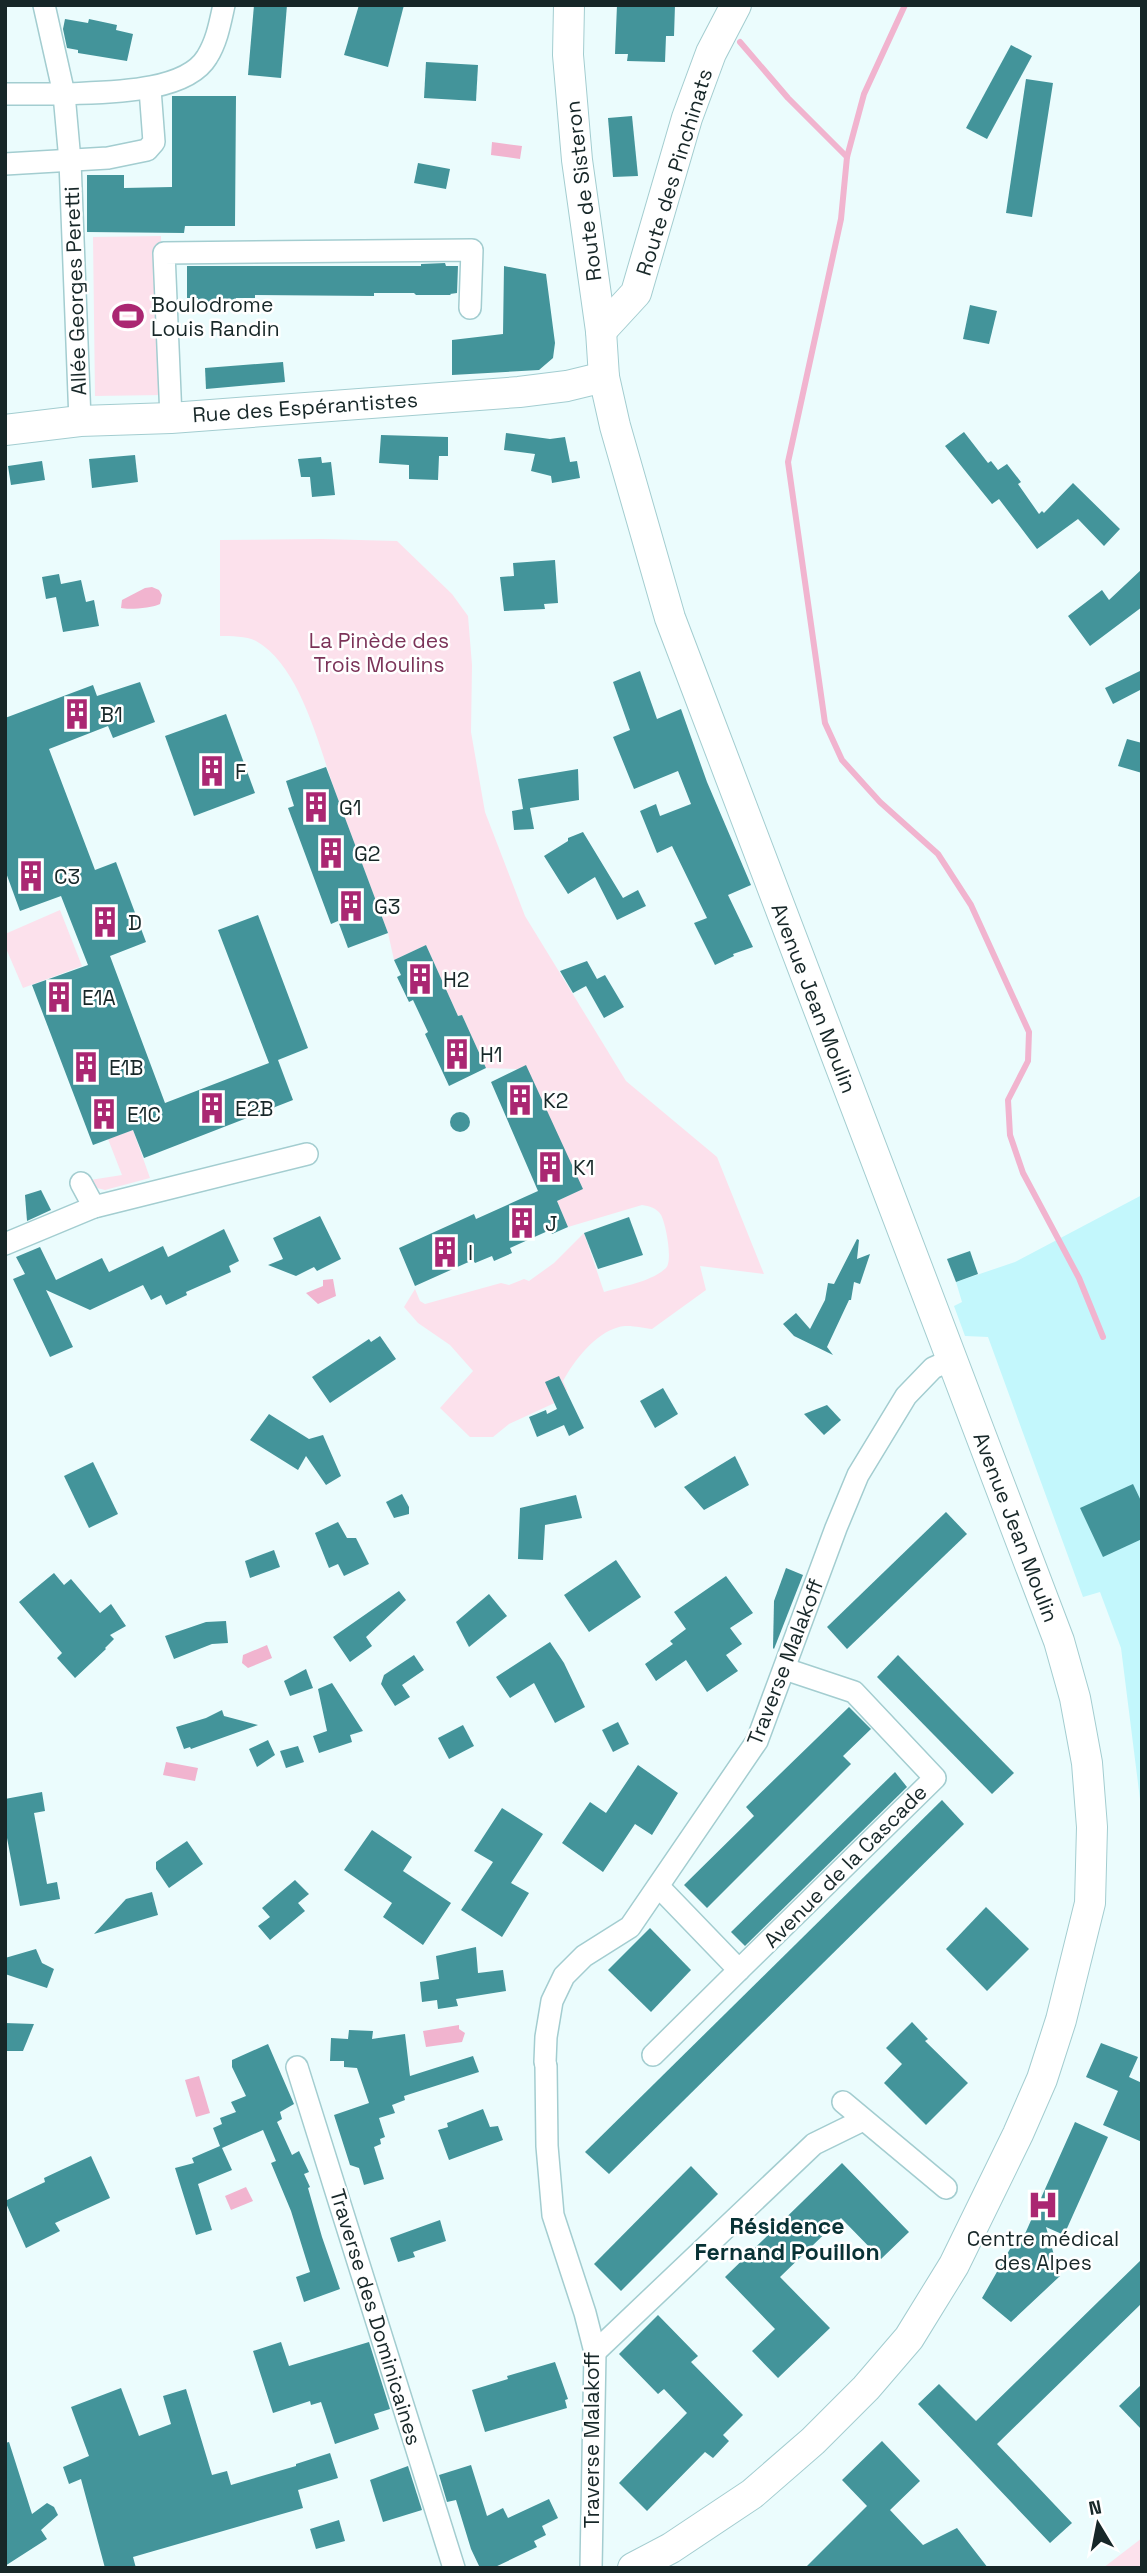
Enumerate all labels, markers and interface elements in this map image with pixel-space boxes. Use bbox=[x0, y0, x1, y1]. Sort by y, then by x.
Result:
street label: Route des Pinchinats bbox=[630, 65, 718, 279]
street label: Route de Sisteron bbox=[559, 99, 607, 283]
street label: Allée Georges Peretti bbox=[58, 186, 92, 396]
place label: Boulodrome Louis Randin bbox=[151, 291, 280, 342]
sports icon: Boulodrome Louis Randin bbox=[111, 299, 145, 333]
street label: Rue des Espérantistes bbox=[191, 386, 419, 428]
park label: La Pinède des Trois Moulins bbox=[309, 627, 449, 678]
building icon: B1 bbox=[60, 697, 94, 731]
place label: B1 bbox=[100, 701, 123, 728]
building icon: F bbox=[195, 754, 229, 788]
place label: F bbox=[235, 758, 246, 785]
building icon: G1 bbox=[299, 790, 333, 824]
place label: G1 bbox=[339, 794, 362, 821]
building icon: G2 bbox=[314, 836, 348, 870]
place label: G2 bbox=[354, 840, 381, 867]
building icon: C3 bbox=[14, 859, 48, 893]
place label: C3 bbox=[54, 863, 80, 890]
building icon: G3 bbox=[334, 889, 368, 923]
place label: G3 bbox=[374, 893, 401, 920]
street label: Avenue Jean Moulin bbox=[765, 899, 863, 1097]
building icon: D bbox=[88, 905, 122, 939]
place label: D bbox=[128, 909, 142, 936]
building icon: H2 bbox=[403, 962, 437, 996]
place label: H2 bbox=[443, 966, 469, 993]
building icon: E1A bbox=[42, 980, 76, 1014]
place label: E1A bbox=[82, 984, 116, 1011]
building icon: H1 bbox=[440, 1037, 474, 1071]
place label: H1 bbox=[480, 1041, 503, 1068]
building icon: E1B bbox=[69, 1050, 103, 1084]
place label: E1B bbox=[109, 1054, 143, 1081]
building icon: K2 bbox=[503, 1083, 537, 1117]
place label: K2 bbox=[543, 1087, 568, 1114]
building icon: E2B bbox=[195, 1091, 229, 1125]
place label: E2B bbox=[235, 1095, 273, 1122]
building icon: E1C bbox=[87, 1097, 121, 1131]
place label: E1C bbox=[127, 1101, 161, 1128]
building icon: K1 bbox=[533, 1150, 567, 1184]
place label: K1 bbox=[573, 1154, 595, 1181]
building icon: J bbox=[505, 1206, 539, 1240]
place label: J bbox=[545, 1210, 557, 1237]
building icon: I bbox=[428, 1235, 462, 1269]
place label: I bbox=[468, 1239, 473, 1266]
street label: Avenue Jean Moulin bbox=[967, 1428, 1065, 1626]
street label: Traverse Malakoff bbox=[741, 1575, 829, 1749]
street label: Avenue de la Cascade bbox=[758, 1779, 932, 1953]
street label: Traverse des Dominicaines bbox=[324, 2186, 428, 2448]
hospital icon: Centre médical des Alpes bbox=[1026, 2188, 1060, 2222]
district label: Résidence Fernand Pouillon bbox=[694, 2211, 880, 2267]
place label: Centre médical des Alpes bbox=[967, 2225, 1119, 2276]
street label: Traverse Malakoff bbox=[578, 2352, 605, 2528]
north arrow bbox=[1063, 2489, 1133, 2559]
text: N bbox=[1087, 2494, 1104, 2521]

